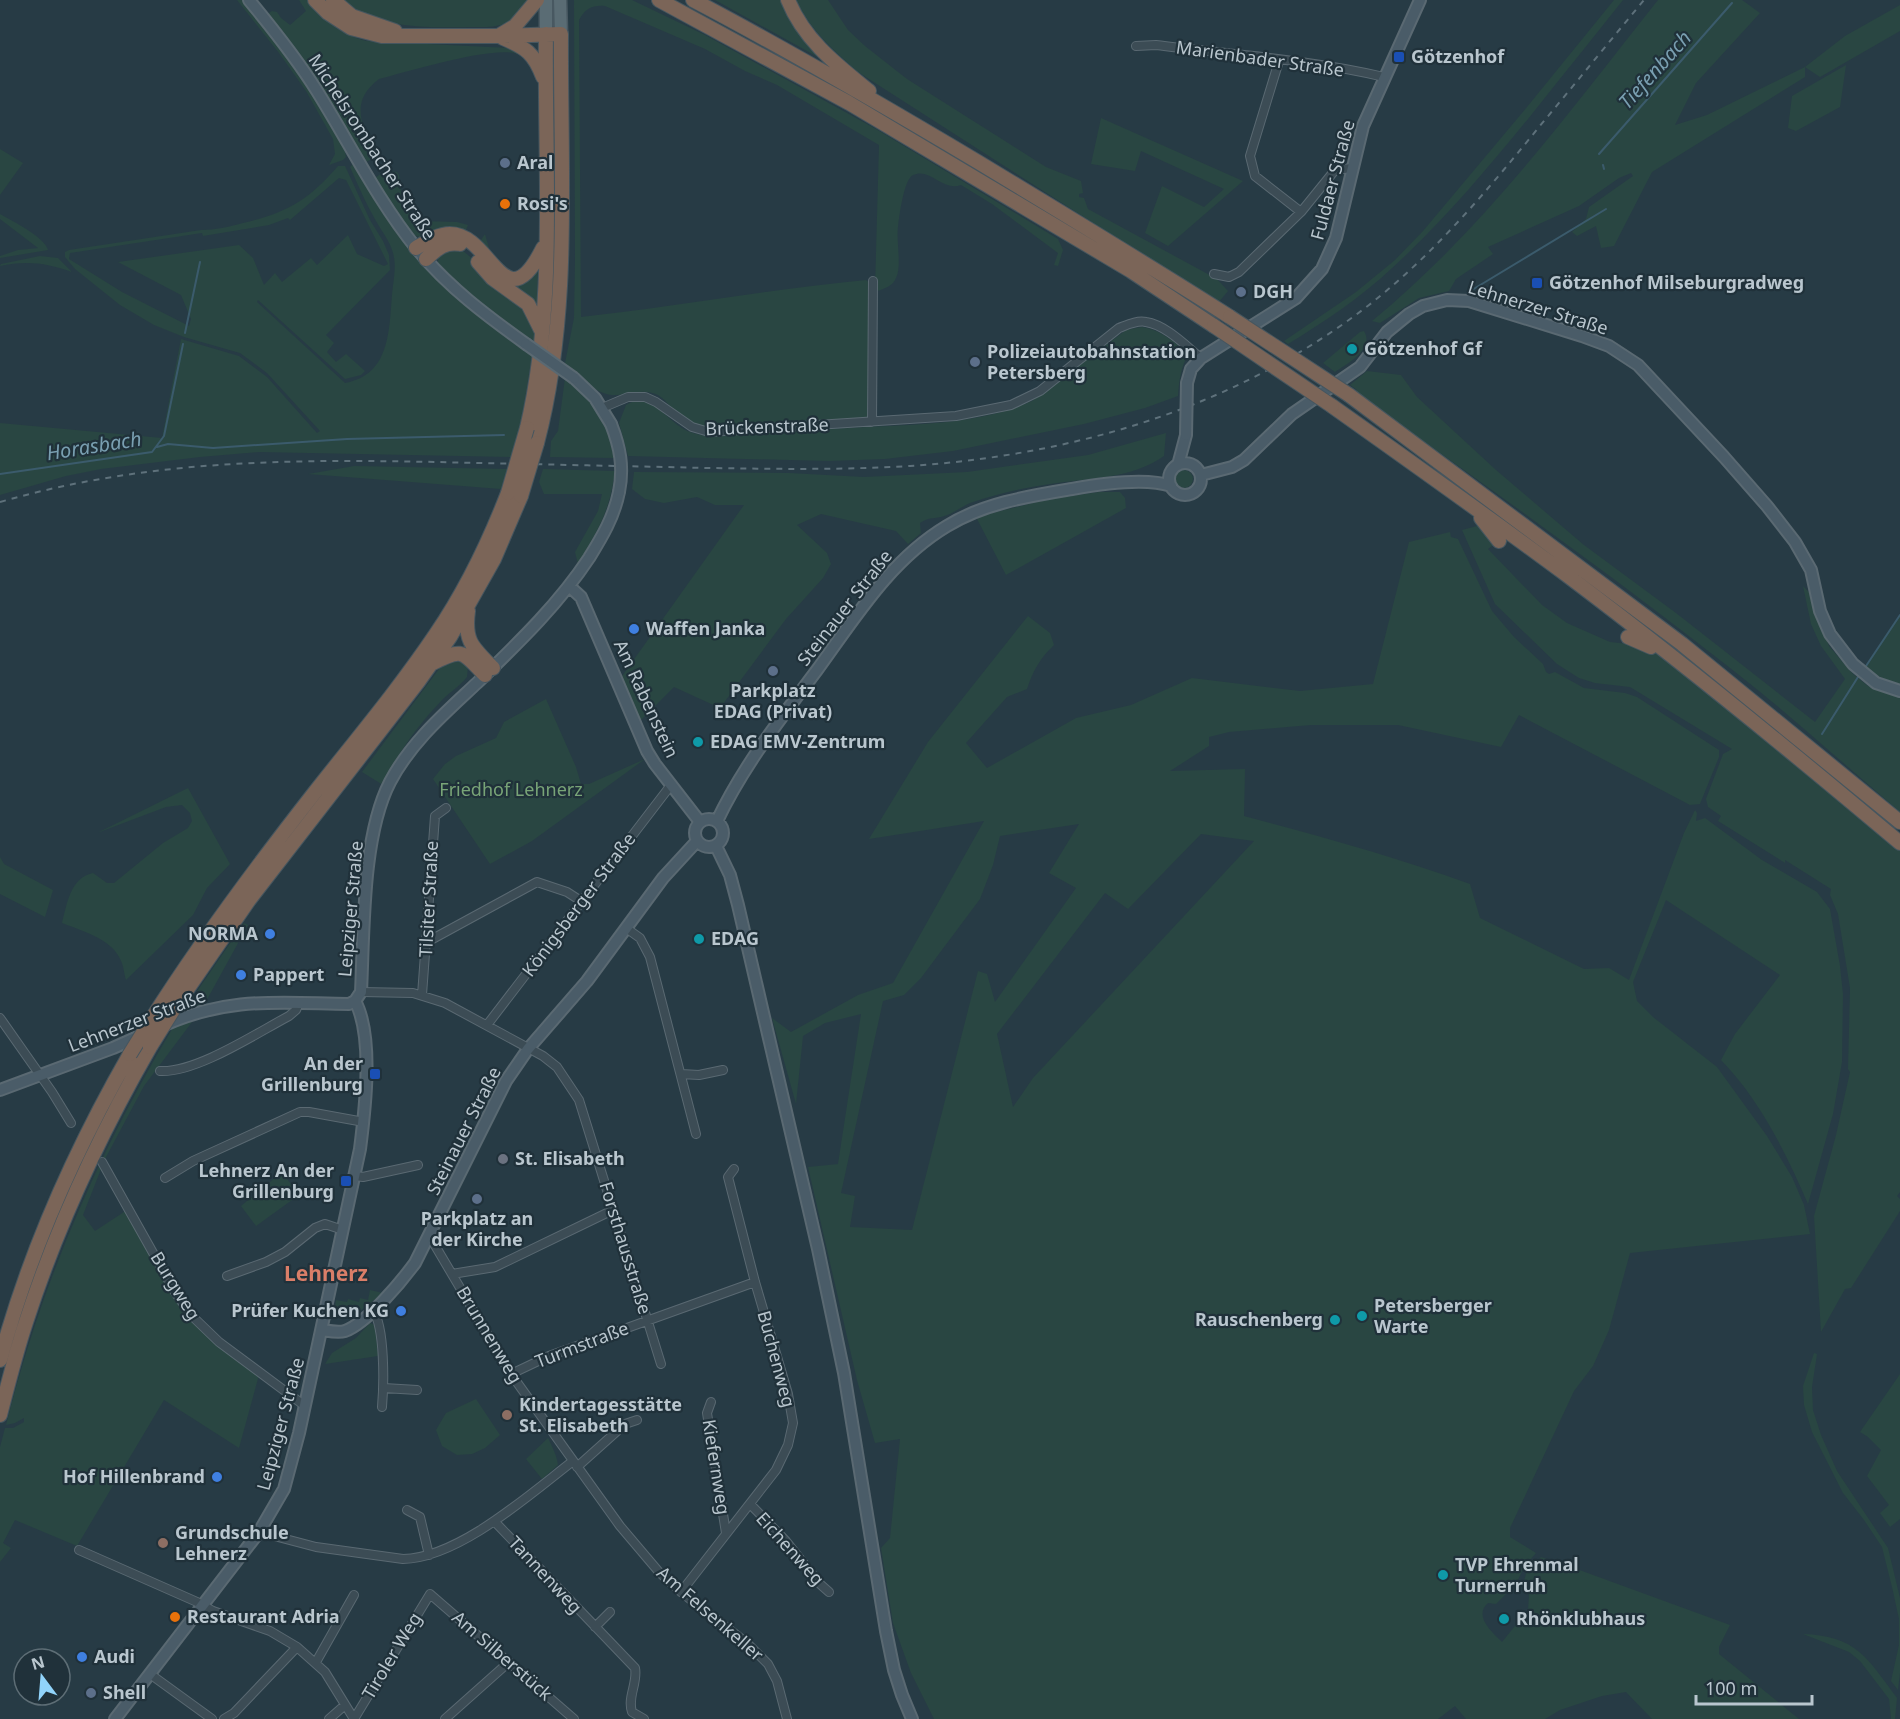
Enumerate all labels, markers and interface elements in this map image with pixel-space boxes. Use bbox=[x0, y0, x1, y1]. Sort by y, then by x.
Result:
water label: Tiefenbach bbox=[1612, 25, 1697, 115]
street label: Marienbader Straße bbox=[1175, 34, 1346, 82]
place label: Götzenhof bbox=[1411, 44, 1505, 68]
street label: Michelsrombacher Straße bbox=[304, 49, 442, 244]
marker: Götzenhof bbox=[1392, 50, 1406, 64]
street label: Fuldaer Straße bbox=[1304, 117, 1360, 243]
place label: Aral bbox=[517, 150, 553, 174]
marker: Aral bbox=[498, 156, 512, 170]
place label: Rosi's bbox=[517, 191, 568, 215]
marker: Rosi's bbox=[498, 197, 512, 211]
place label: Götzenhof Milseburgradweg bbox=[1549, 270, 1804, 294]
street label: Lehnerzer Straße bbox=[1465, 274, 1611, 340]
marker: Götzenhof Milseburgradweg bbox=[1530, 276, 1544, 290]
place label: DGH bbox=[1253, 279, 1293, 303]
marker: DGH bbox=[1234, 285, 1248, 299]
place label: Götzenhof Gf bbox=[1364, 336, 1483, 360]
place label: Polizeiautobahnstation Petersberg bbox=[987, 339, 1196, 384]
marker: Götzenhof Gf bbox=[1345, 342, 1359, 356]
marker: Polizeiautobahnstation Petersberg bbox=[968, 355, 982, 369]
street label: Brückenstraße bbox=[705, 412, 829, 440]
water label: Horasbach bbox=[44, 425, 143, 466]
street label: Steinauer Straße bbox=[791, 544, 897, 670]
place label: Waffen Janka bbox=[646, 616, 765, 640]
marker: Waffen Janka bbox=[627, 622, 641, 636]
street label: Am Rabenstein bbox=[609, 636, 685, 762]
marker: Parkplatz EDAG (Privat) bbox=[766, 664, 780, 678]
place label: Parkplatz EDAG (Privat) bbox=[714, 678, 832, 723]
place label: EDAG EMV-Zentrum bbox=[710, 729, 885, 753]
marker: EDAG EMV-Zentrum bbox=[691, 735, 705, 749]
park label: Friedhof Lehnerz bbox=[439, 777, 583, 801]
street label: Königsberger Straße bbox=[516, 828, 640, 981]
street label: Leipziger Straße bbox=[332, 840, 368, 978]
street label: Tilsiter Straße bbox=[413, 840, 443, 958]
place label: NORMA bbox=[188, 921, 259, 945]
place label: EDAG bbox=[711, 926, 759, 950]
marker: NORMA bbox=[263, 927, 277, 941]
marker: EDAG bbox=[692, 932, 706, 946]
place label: Pappert bbox=[253, 962, 325, 986]
marker: Pappert bbox=[234, 968, 248, 982]
street label: Lehnerzer Straße bbox=[65, 983, 209, 1057]
place label: An der Grillenburg bbox=[261, 1051, 363, 1096]
street label: Steinauer Straße bbox=[420, 1062, 506, 1199]
marker: An der Grillenburg bbox=[368, 1067, 382, 1081]
place label: St. Elisabeth bbox=[515, 1146, 625, 1170]
marker: St. Elisabeth bbox=[496, 1152, 510, 1166]
place label: Lehnerz An der Grillenburg bbox=[198, 1158, 334, 1203]
marker: Lehnerz An der Grillenburg bbox=[339, 1174, 353, 1188]
street label: Forsthausstraße bbox=[594, 1178, 658, 1317]
marker: Parkplatz an der Kirche bbox=[470, 1192, 484, 1206]
place label: Parkplatz an der Kirche bbox=[421, 1206, 533, 1251]
street label: Burgweg bbox=[145, 1247, 206, 1324]
district label: Lehnerz bbox=[284, 1259, 368, 1287]
street label: Brunnenweg bbox=[451, 1282, 528, 1387]
place label: Petersberger Warte bbox=[1374, 1293, 1492, 1338]
place label: Prüfer Kuchen KG bbox=[231, 1298, 389, 1322]
marker: Prüfer Kuchen KG bbox=[394, 1304, 408, 1318]
place label: Rauschenberg bbox=[1195, 1307, 1323, 1331]
street label: Buchenweg bbox=[753, 1308, 801, 1410]
marker: Petersberger Warte bbox=[1355, 1309, 1369, 1323]
marker: Rauschenberg bbox=[1328, 1313, 1342, 1327]
street label: Turmstraße bbox=[531, 1315, 632, 1373]
street label: Leipziger Straße bbox=[251, 1355, 309, 1493]
place label: Kindertagesstätte St. Elisabeth bbox=[519, 1392, 682, 1437]
marker: Kindertagesstätte St. Elisabeth bbox=[500, 1408, 514, 1422]
street label: Kiefernweg bbox=[698, 1417, 736, 1516]
place label: Hof Hillenbrand bbox=[63, 1464, 205, 1488]
marker: Hof Hillenbrand bbox=[210, 1470, 224, 1484]
street label: Eichenweg bbox=[751, 1506, 830, 1590]
place label: Grundschule Lehnerz bbox=[175, 1520, 289, 1565]
street label: Tannenweg bbox=[504, 1530, 588, 1618]
marker: Grundschule Lehnerz bbox=[156, 1536, 170, 1550]
place label: TVP Ehrenmal Turnerruh bbox=[1455, 1552, 1579, 1597]
street label: Am Felsenkeller bbox=[652, 1560, 769, 1667]
marker: TVP Ehrenmal Turnerruh bbox=[1436, 1568, 1450, 1582]
place label: Restaurant Adria bbox=[187, 1604, 340, 1628]
street label: Am Silberstück bbox=[447, 1605, 558, 1706]
place label: Rhönklubhaus bbox=[1516, 1606, 1645, 1630]
street label: Tiroler Weg bbox=[356, 1608, 426, 1703]
marker: Restaurant Adria bbox=[168, 1610, 182, 1624]
marker: Rhönklubhaus bbox=[1497, 1612, 1511, 1626]
place label: Audi bbox=[94, 1644, 135, 1668]
north arrow bbox=[12, 1647, 72, 1707]
text: N bbox=[29, 1650, 47, 1675]
marker: Audi bbox=[75, 1650, 89, 1664]
scale bar bbox=[1696, 1668, 1812, 1706]
text: 100 m bbox=[1705, 1676, 1757, 1700]
place label: Shell bbox=[103, 1680, 146, 1704]
marker: Shell bbox=[84, 1686, 98, 1700]

